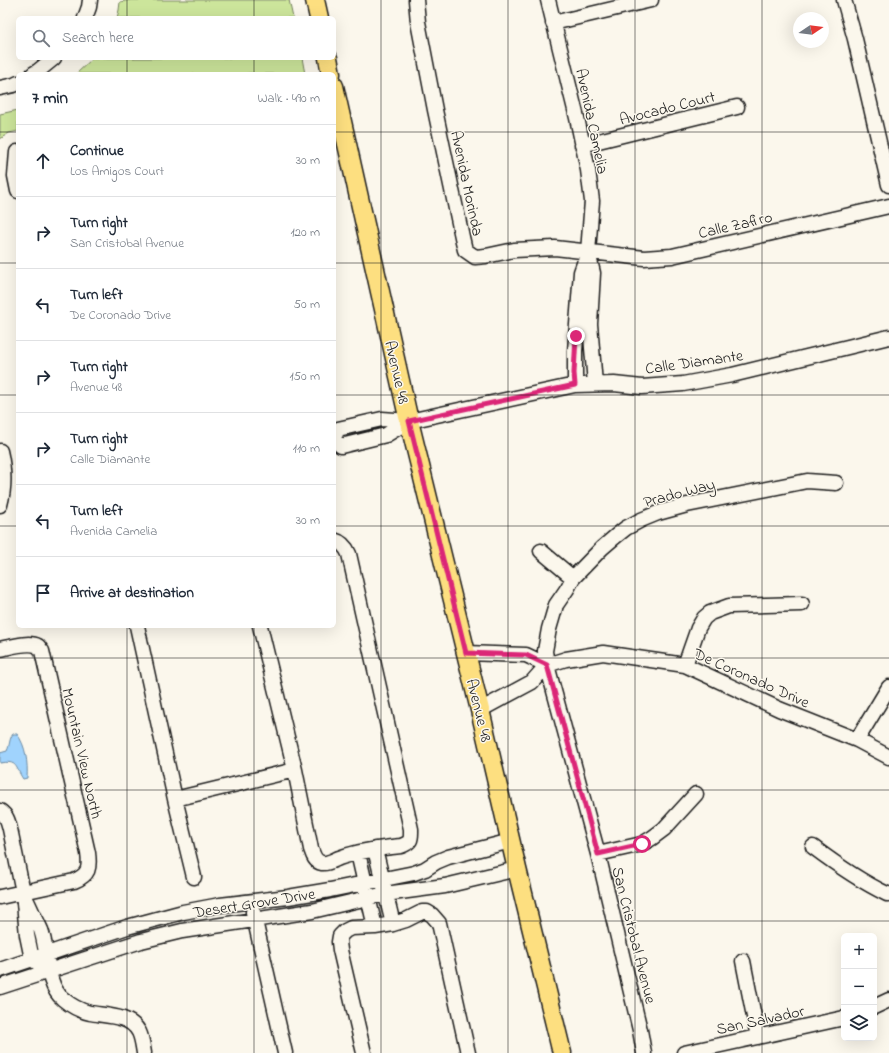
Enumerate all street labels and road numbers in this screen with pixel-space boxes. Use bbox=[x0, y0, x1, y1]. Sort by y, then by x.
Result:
street label: Avenida Camelia bbox=[568, 66, 614, 176]
street label: Avocado Court bbox=[617, 85, 719, 132]
street label: Avenida Morinda bbox=[443, 128, 489, 238]
street label: Calle Zafiro bbox=[696, 206, 775, 246]
street label: Avenue 48 bbox=[377, 338, 415, 407]
street label: Calle Diamante bbox=[644, 344, 746, 382]
street label: Prado Way bbox=[641, 473, 718, 515]
street label: De Coronado Drive bbox=[689, 642, 814, 715]
street label: Avenue 48 bbox=[459, 676, 497, 745]
street label: Mountain View North bbox=[54, 686, 108, 821]
street label: San Cristobal Avenue bbox=[604, 864, 662, 1007]
street label: Desert Grove Drive bbox=[191, 882, 318, 926]
street label: San Salvador bbox=[714, 1000, 807, 1042]

